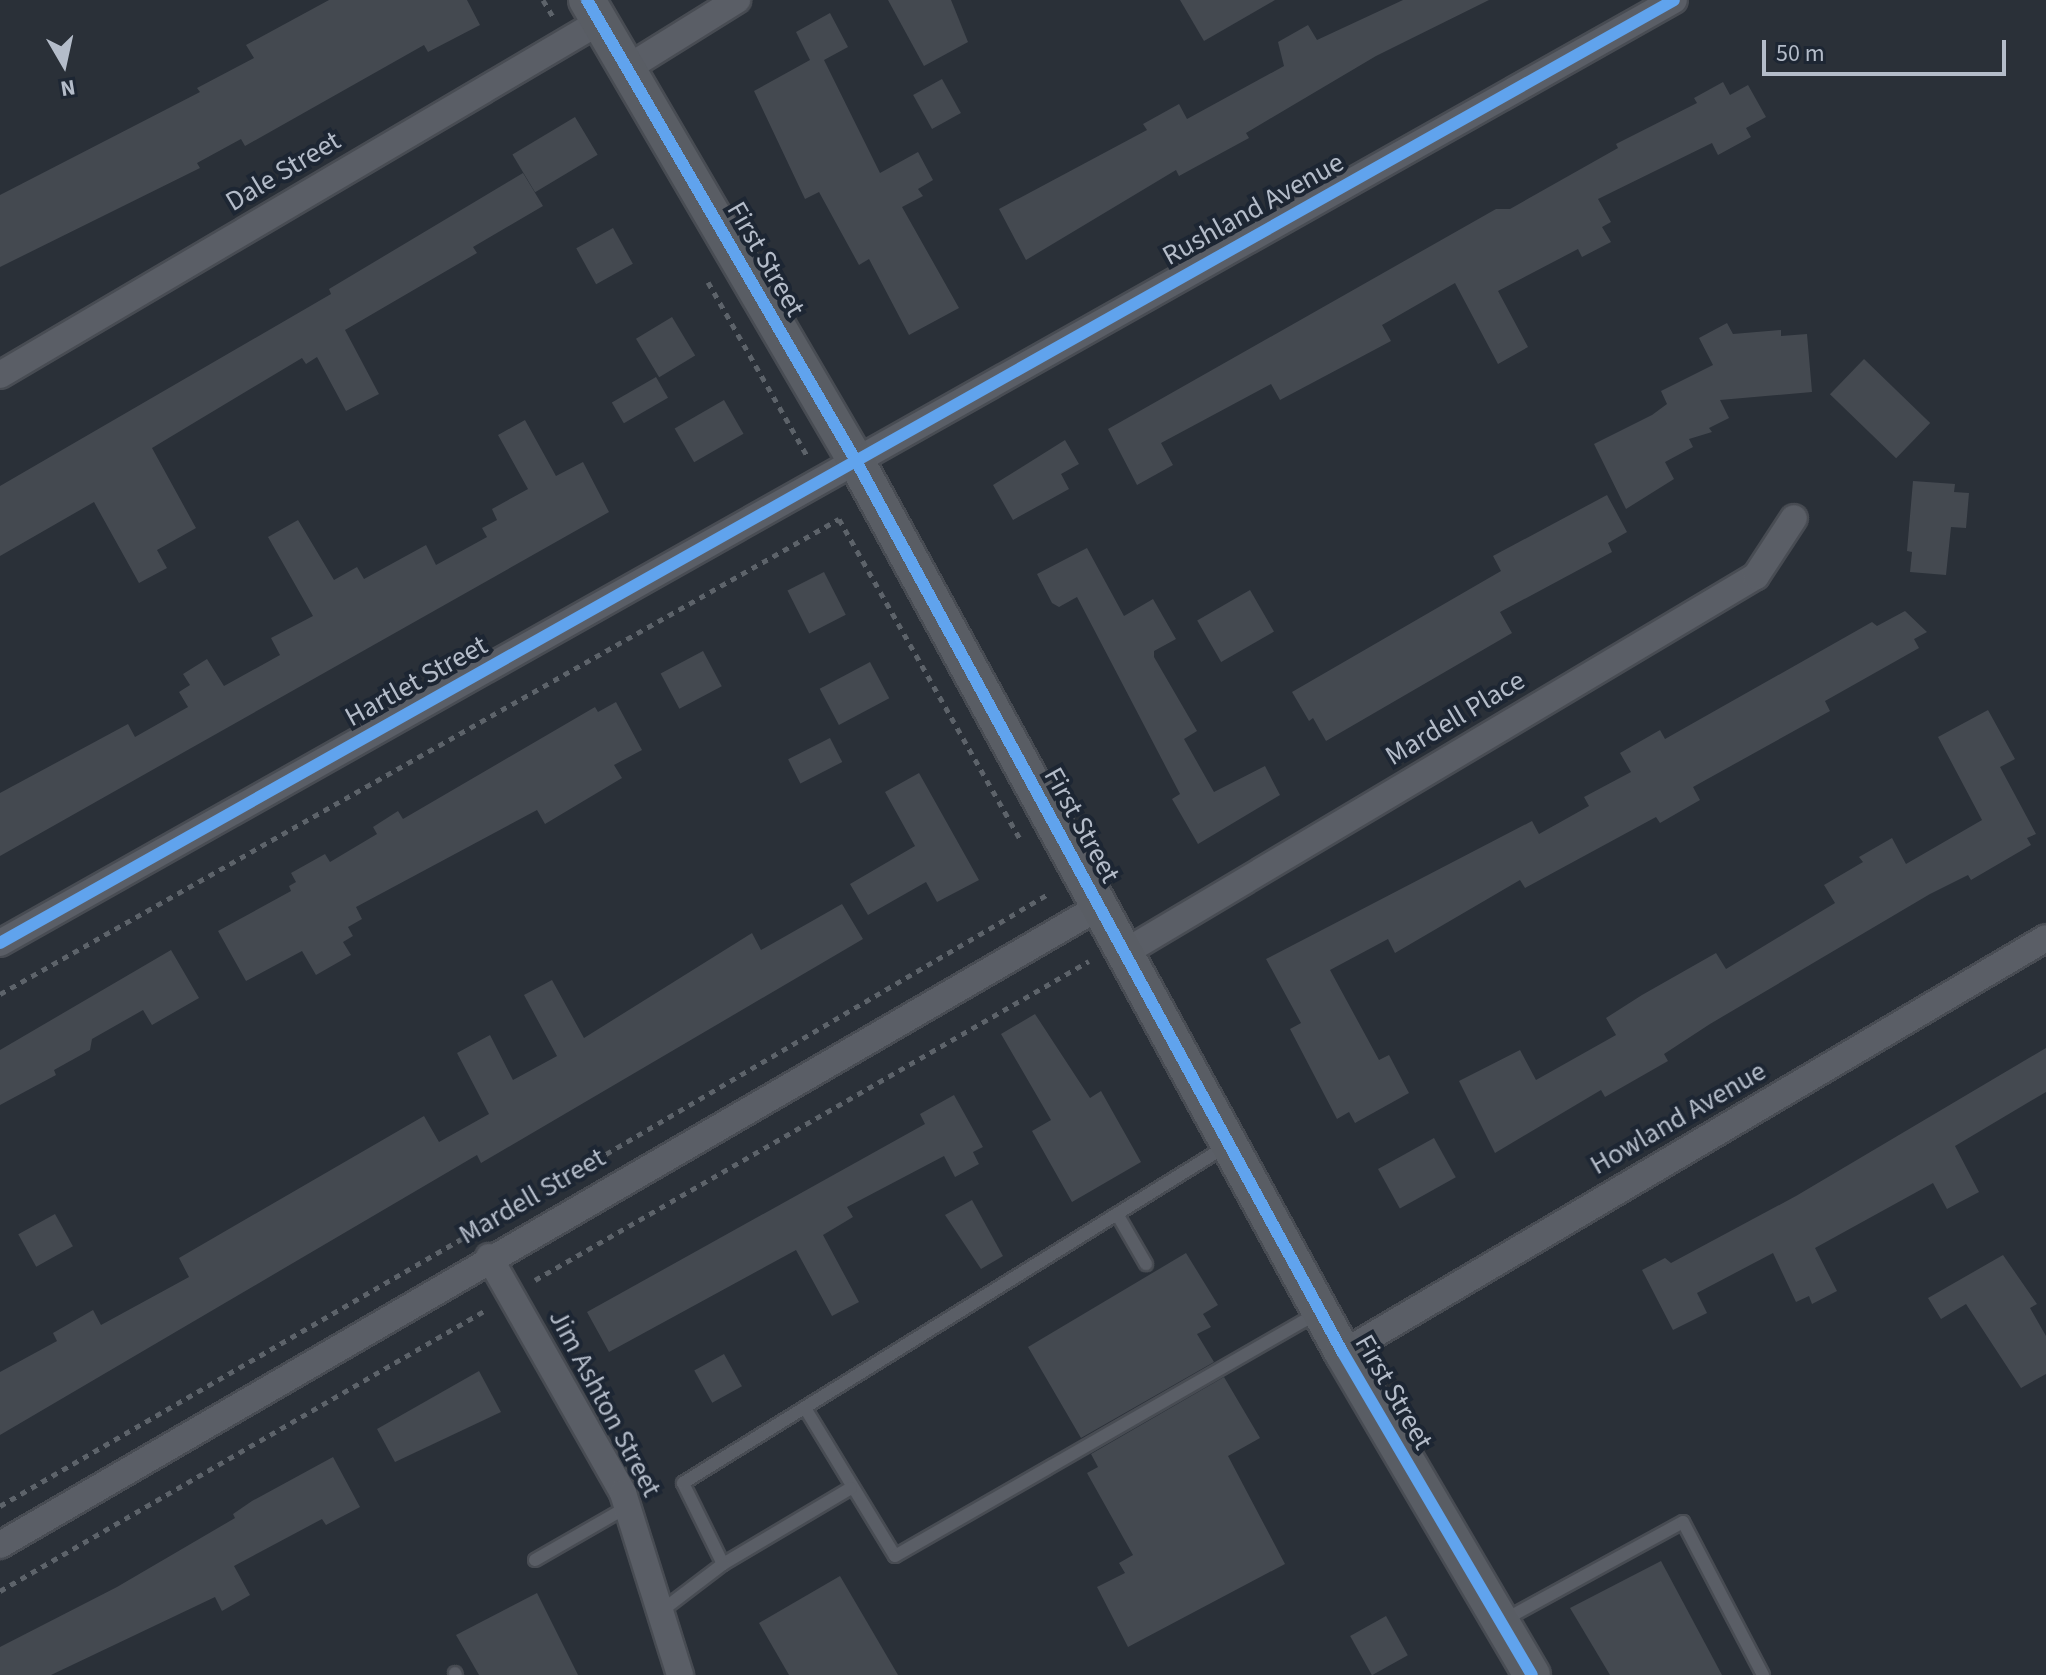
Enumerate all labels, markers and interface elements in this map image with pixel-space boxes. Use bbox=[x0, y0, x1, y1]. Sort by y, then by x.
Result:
north arrow bbox=[24, 24, 104, 104]
scale bar bbox=[1766, 24, 2010, 74]
text: 50 m bbox=[1776, 36, 1825, 71]
text: N bbox=[58, 71, 77, 105]
street label: Dale Street bbox=[219, 124, 347, 218]
street label: Rushland Avenue bbox=[1156, 145, 1350, 273]
street label: First Street bbox=[720, 196, 812, 322]
street label: Hartlet Street bbox=[339, 628, 493, 734]
street label: Mardell Place bbox=[1379, 663, 1531, 773]
street label: First Street bbox=[1037, 761, 1127, 889]
street label: Howland Avenue bbox=[1584, 1054, 1772, 1182]
street label: Mardell Street bbox=[453, 1141, 611, 1251]
street label: Jim Ashton Street bbox=[542, 1304, 668, 1502]
street label: First Street bbox=[1348, 1329, 1440, 1455]

